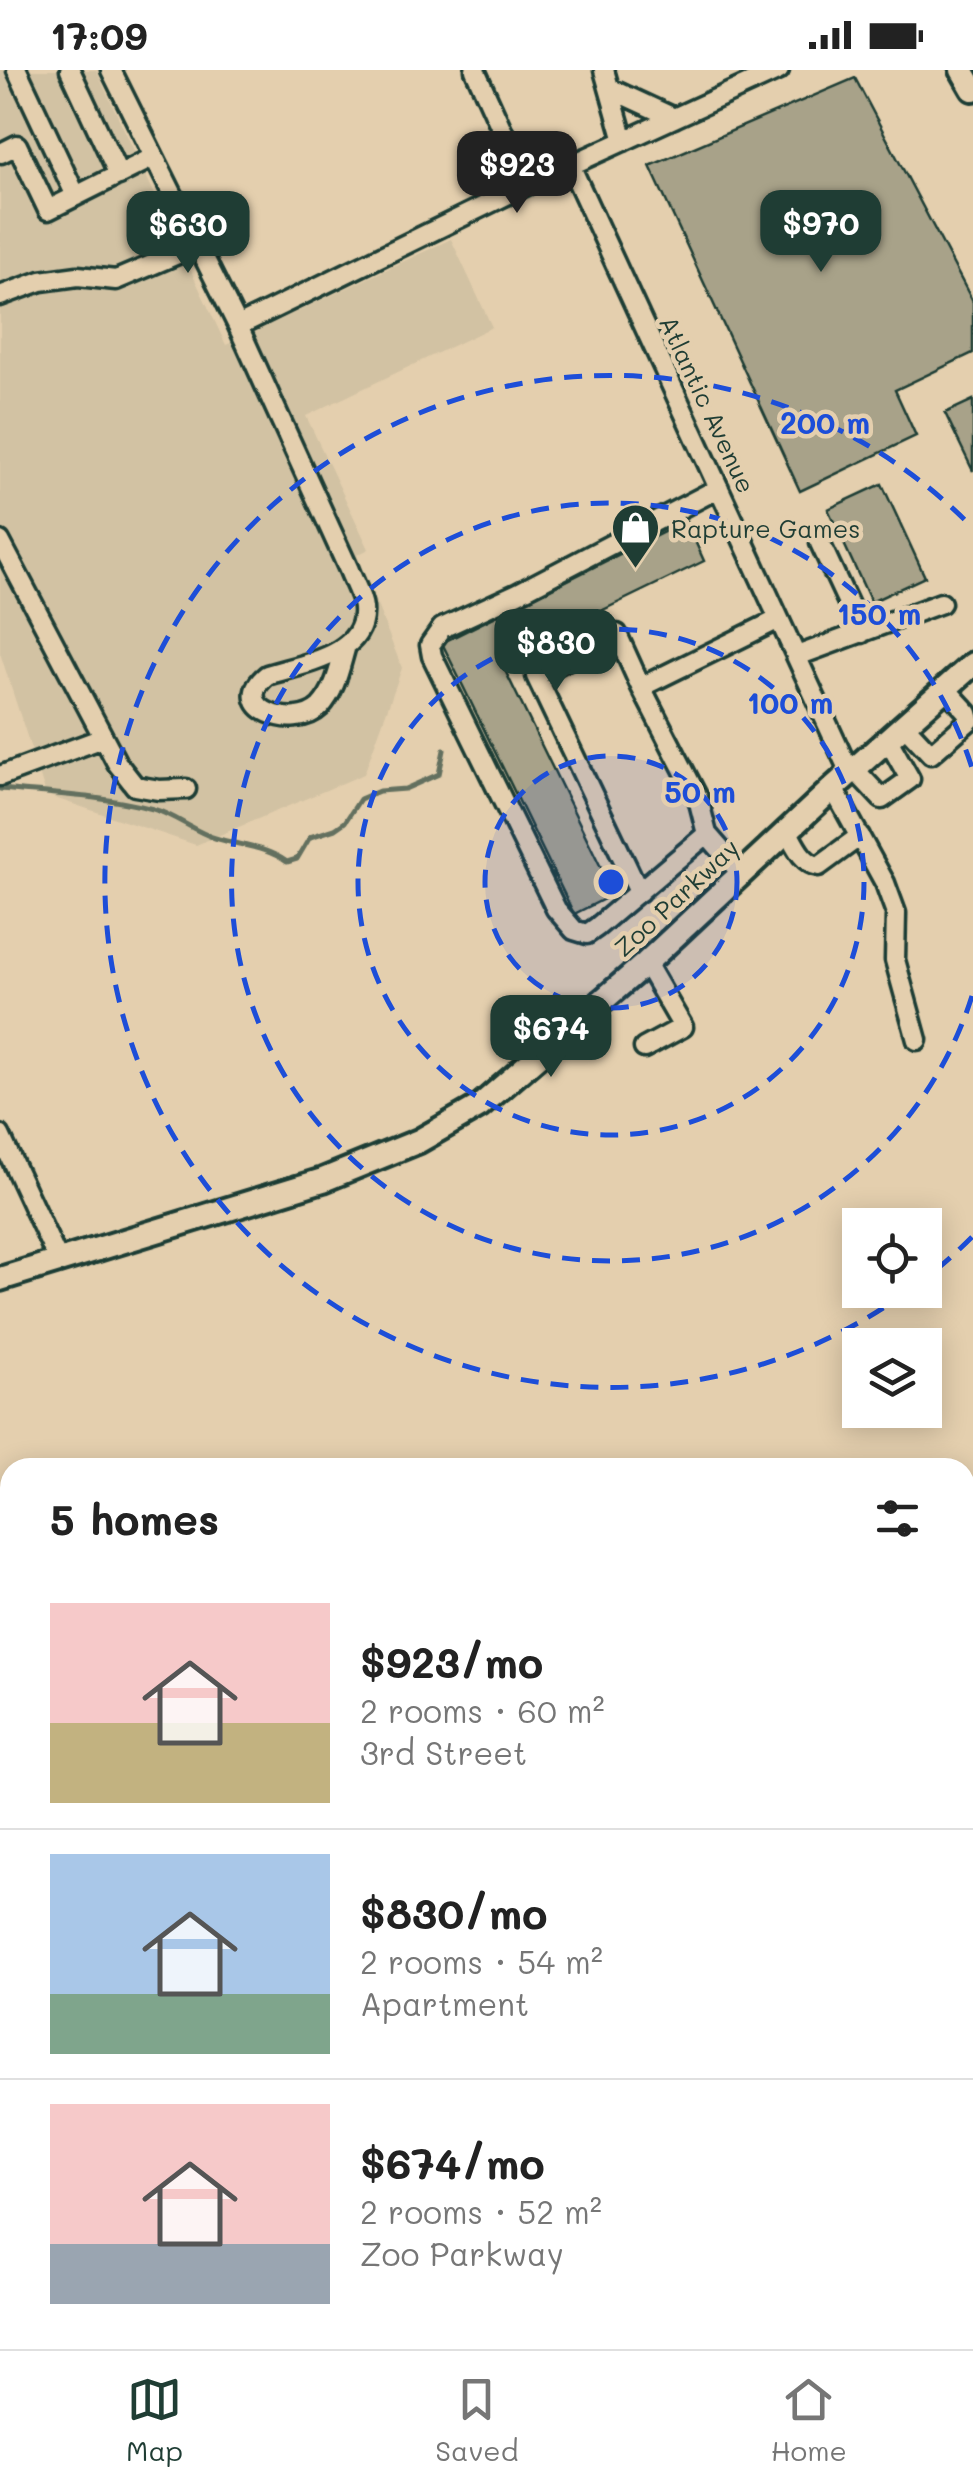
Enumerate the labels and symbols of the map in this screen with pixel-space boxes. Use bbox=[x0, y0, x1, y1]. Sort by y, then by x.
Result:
pin: $923 bbox=[458, 131, 576, 216]
pin: $970 bbox=[762, 190, 880, 275]
pin: $630 bbox=[129, 191, 247, 276]
street label: Atlantic Avenue bbox=[653, 310, 763, 498]
text: 200 m bbox=[780, 402, 870, 442]
shop icon: Rapture Games bbox=[610, 502, 662, 570]
place label: Rapture Games bbox=[671, 512, 860, 544]
text: 150 m bbox=[837, 593, 921, 633]
pin: $830 bbox=[497, 609, 615, 694]
text: 100 m bbox=[747, 682, 833, 722]
text: 50 m bbox=[664, 771, 736, 811]
street label: Zoo Parkway bbox=[607, 831, 746, 964]
centre of rings bbox=[593, 864, 629, 900]
pin: $674 bbox=[492, 995, 610, 1080]

